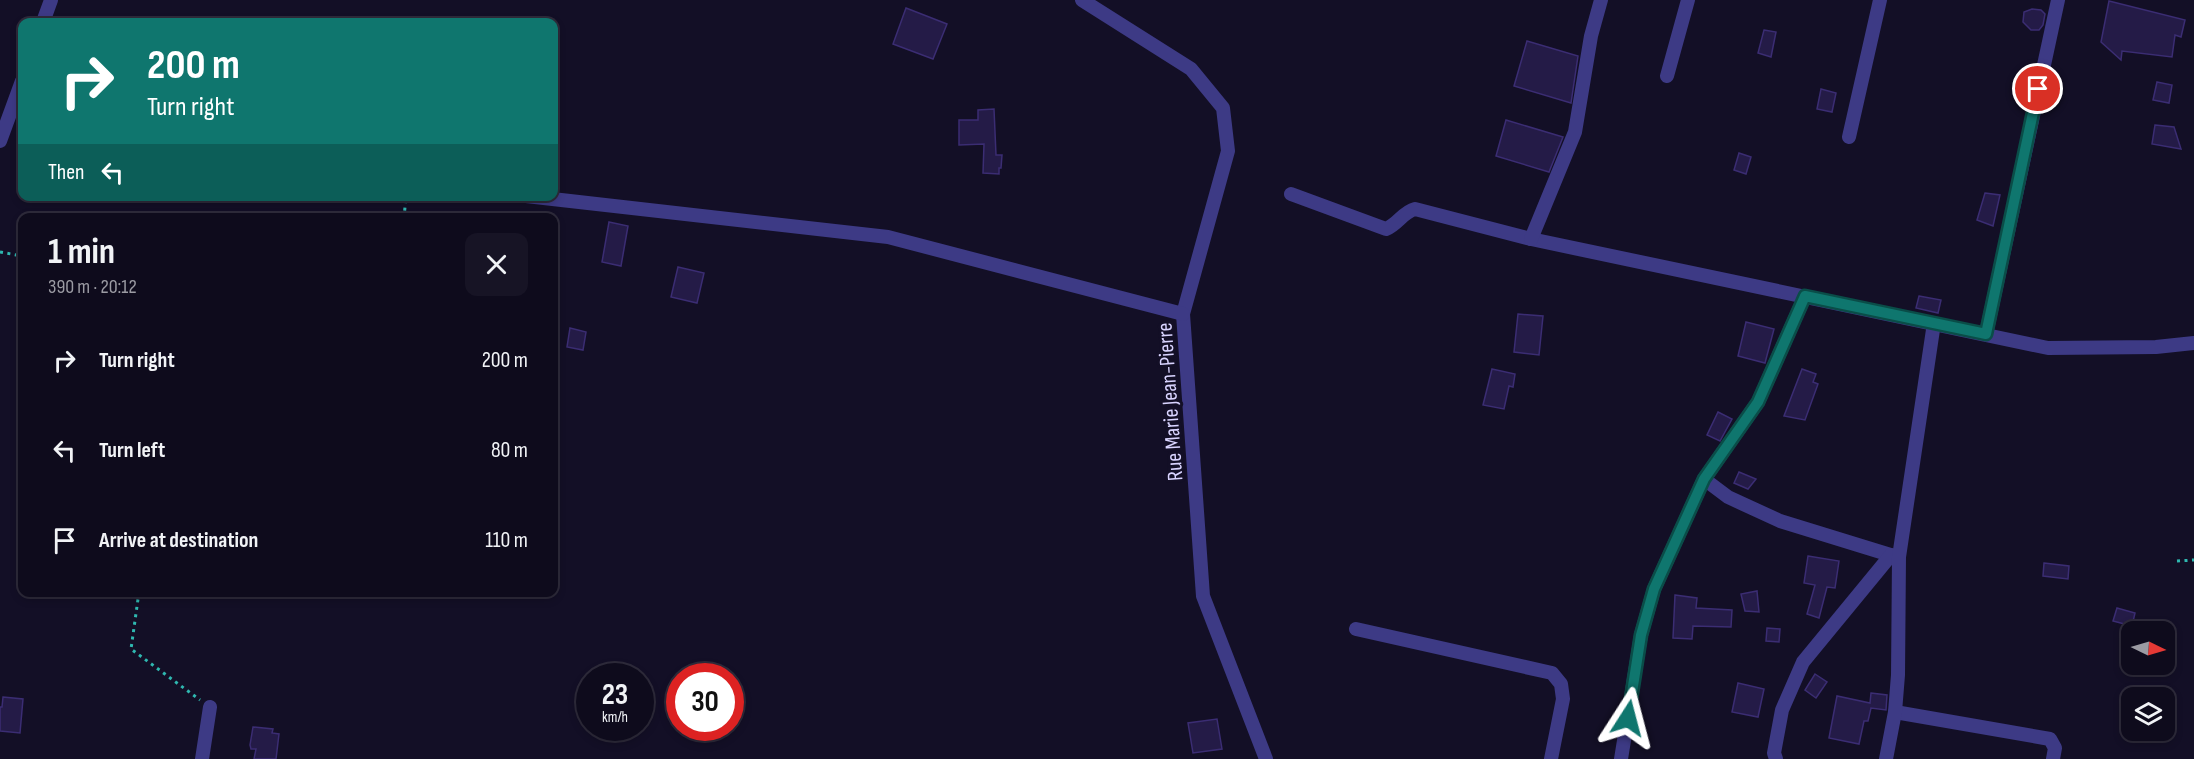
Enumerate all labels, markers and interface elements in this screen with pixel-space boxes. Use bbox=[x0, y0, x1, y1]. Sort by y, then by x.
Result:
text: 200 m bbox=[147, 40, 240, 91]
icon: right bbox=[48, 42, 126, 120]
pin bbox=[2012, 63, 2063, 114]
icon: arrive bbox=[2021, 72, 2054, 105]
text: Turn right bbox=[147, 91, 234, 123]
icon: left bbox=[96, 156, 129, 189]
text: Then bbox=[48, 159, 84, 186]
text: 1 min bbox=[48, 231, 115, 274]
button: close bbox=[465, 233, 528, 296]
text: 390 m · 20:12 bbox=[48, 275, 137, 299]
street label: Rue Marie Jean-Pierre bbox=[1151, 322, 1189, 482]
icon: right bbox=[48, 344, 81, 377]
text: Turn right bbox=[99, 347, 175, 374]
text: 200 m bbox=[482, 347, 528, 374]
icon: left bbox=[48, 434, 81, 467]
text: Turn left bbox=[99, 437, 165, 464]
text: 80 m bbox=[491, 437, 528, 464]
icon: arrive bbox=[48, 524, 81, 557]
text: Arrive at destination bbox=[99, 527, 258, 554]
text: 110 m bbox=[485, 527, 528, 554]
north arrow bbox=[2121, 621, 2175, 675]
map controls bbox=[2121, 621, 2175, 741]
speed limit sign: 30 bbox=[666, 663, 744, 741]
text: 23 bbox=[602, 677, 628, 713]
position arrow bbox=[1596, 686, 1660, 750]
button: layers bbox=[2121, 687, 2175, 741]
text: km/h bbox=[602, 708, 628, 727]

